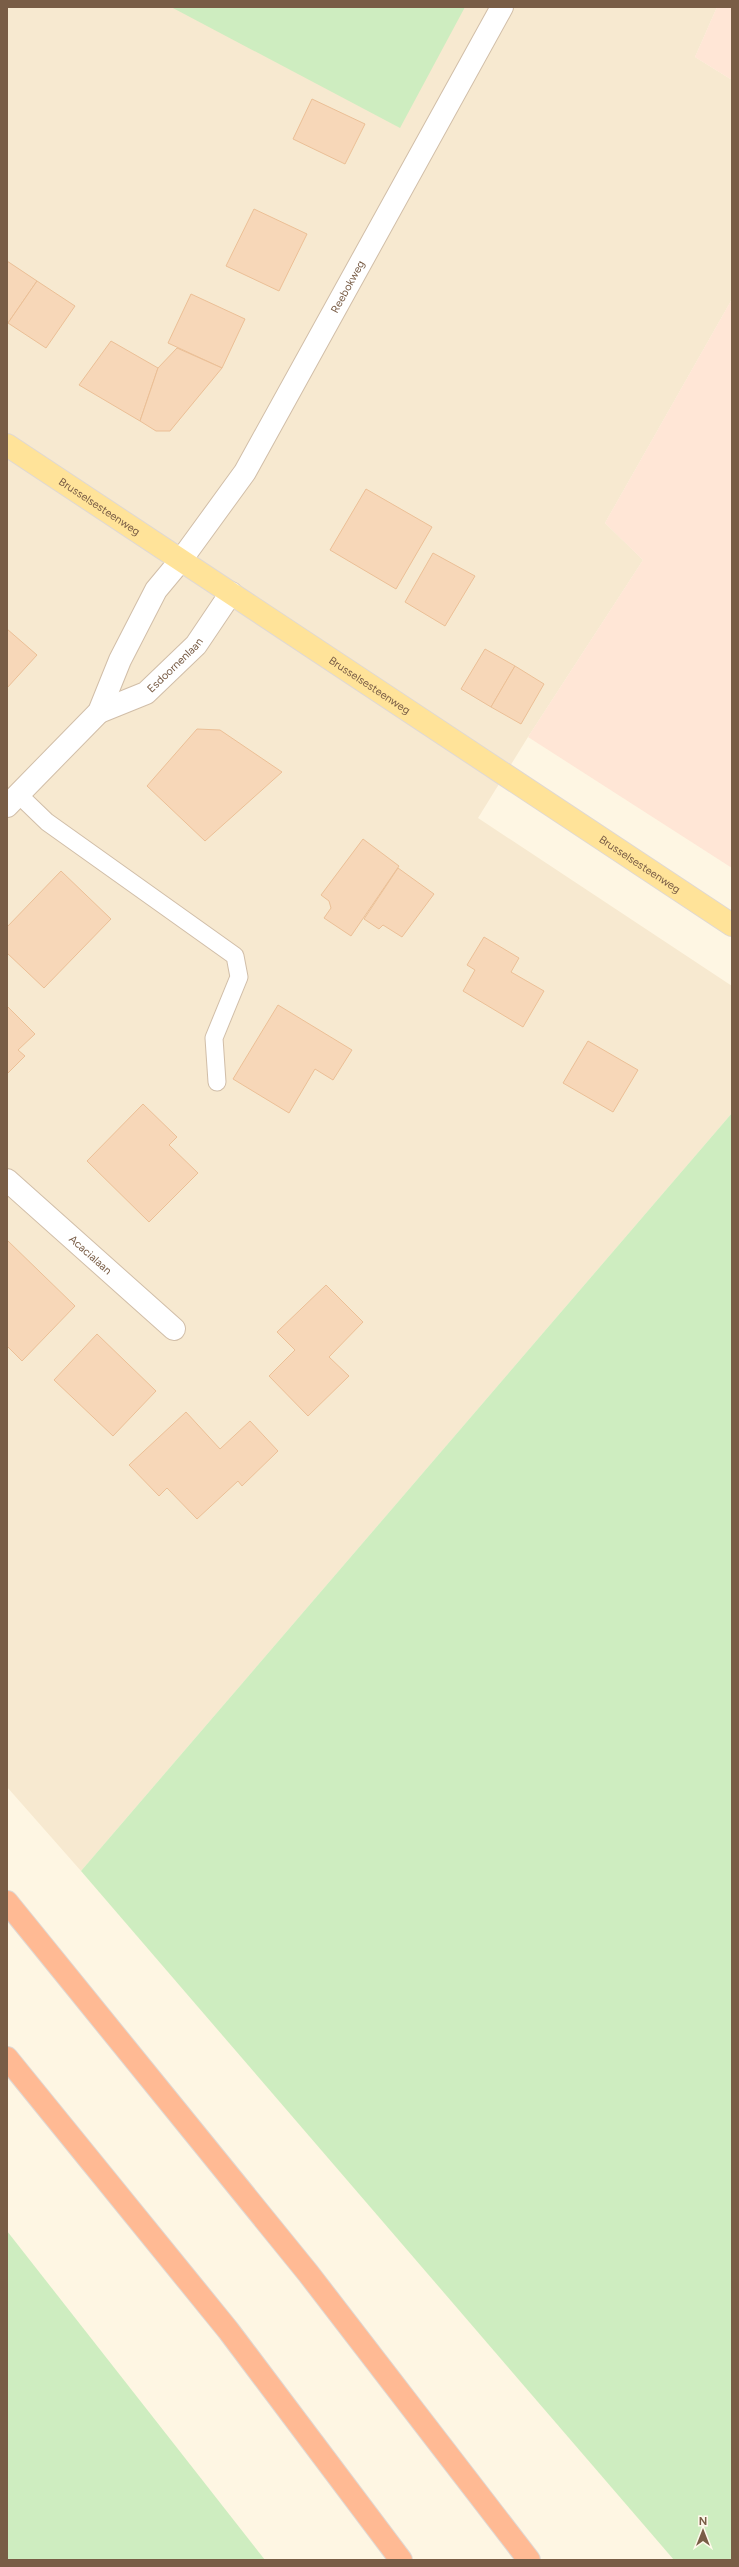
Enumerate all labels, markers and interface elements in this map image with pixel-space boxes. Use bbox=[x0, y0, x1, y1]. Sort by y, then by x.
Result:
street label: Reebokweg bbox=[328, 258, 367, 315]
street label: Brusselsesteenweg bbox=[56, 475, 143, 538]
street label: Esdoornenlaan bbox=[144, 635, 205, 695]
street label: Brusselsesteenweg bbox=[327, 654, 413, 717]
street label: Brusselsesteenweg bbox=[597, 832, 683, 896]
street label: Acacialaan bbox=[67, 1232, 115, 1277]
north arrow bbox=[683, 2511, 723, 2551]
text: N bbox=[699, 2515, 707, 2528]

